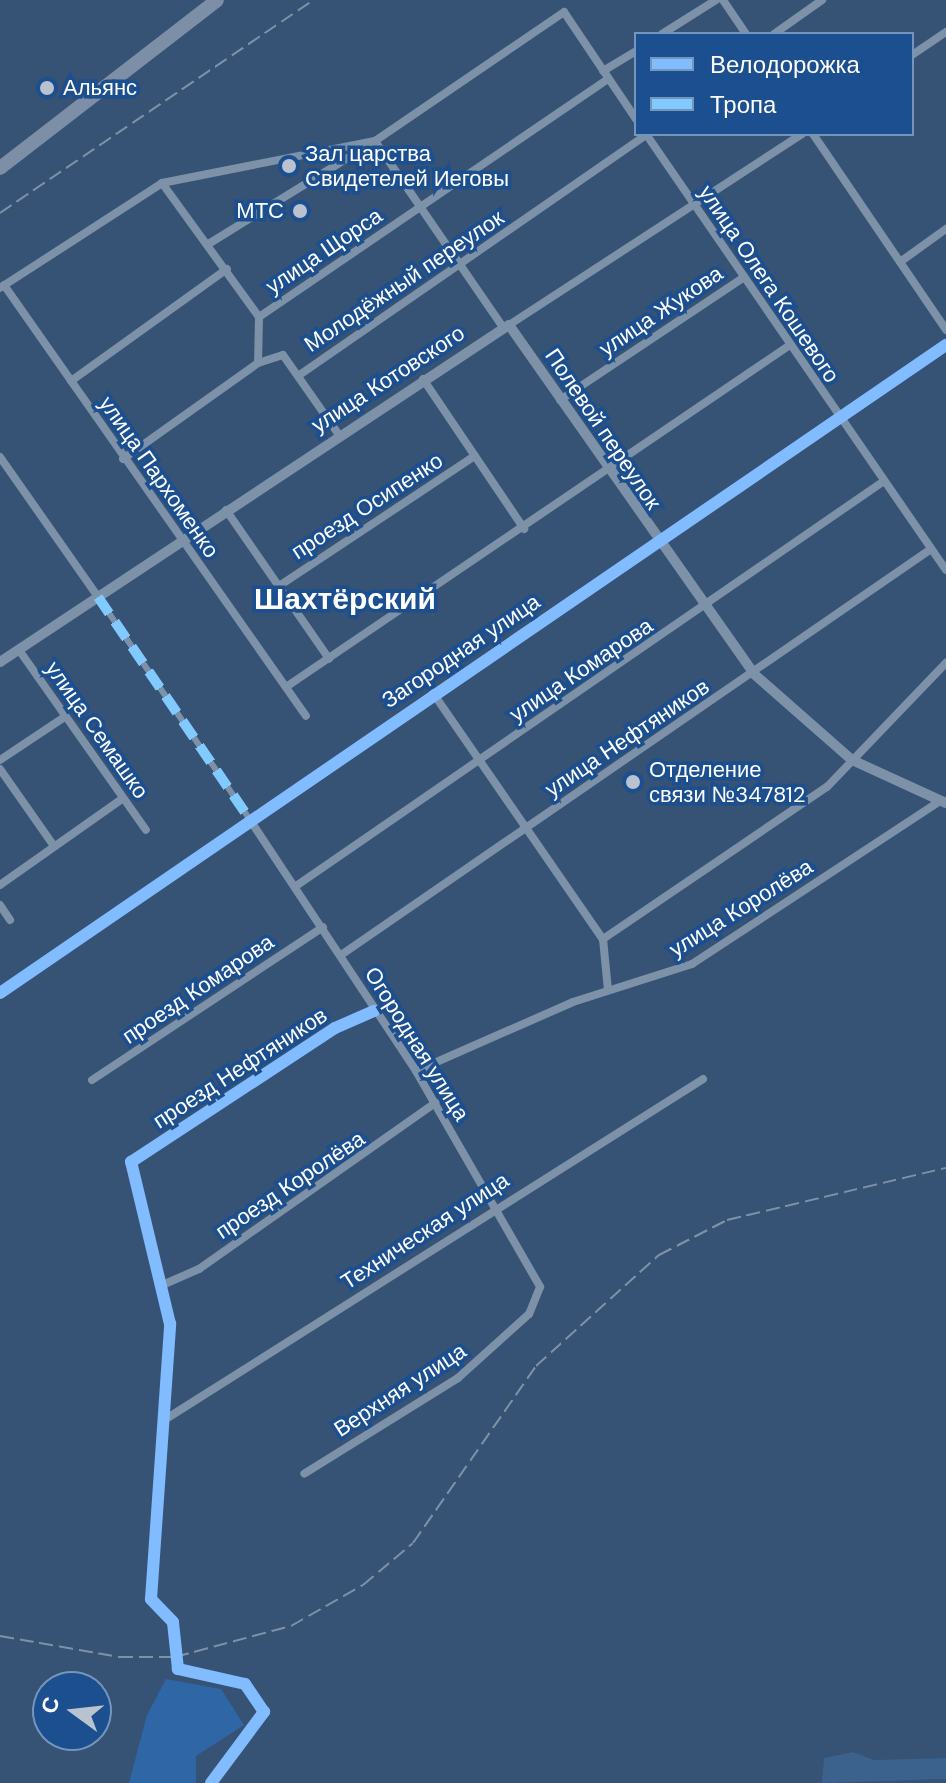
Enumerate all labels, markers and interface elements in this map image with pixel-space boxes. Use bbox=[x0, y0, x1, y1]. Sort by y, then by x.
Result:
legend bbox=[634, 32, 914, 136]
text: Велодорожка bbox=[710, 49, 860, 80]
place label: Альянс bbox=[63, 75, 137, 101]
marker: Альянс bbox=[38, 79, 56, 97]
text: Тропа bbox=[710, 89, 776, 120]
place label: Зал царства Свидетелей Иеговы bbox=[305, 140, 509, 192]
marker: Зал царства Свидетелей Иеговы bbox=[280, 157, 298, 175]
street label: улица Олега Кошевого bbox=[693, 180, 845, 388]
place label: МТС bbox=[236, 198, 284, 224]
street label: улица Щорса bbox=[261, 202, 387, 300]
marker: МТС bbox=[291, 202, 309, 220]
street label: Молодёжный переулок bbox=[299, 204, 509, 358]
street label: улица Жукова bbox=[594, 260, 728, 362]
street label: улица Котовского bbox=[306, 320, 470, 438]
street label: Полевой переулок bbox=[539, 344, 667, 514]
street label: улица Пархоменко bbox=[93, 391, 225, 563]
street label: проезд Осипенко bbox=[286, 447, 448, 565]
district label: Шахтёрский bbox=[254, 581, 436, 617]
street label: Загородная улица bbox=[377, 588, 545, 714]
street label: улица Комарова bbox=[504, 612, 658, 728]
street label: улица Семашко bbox=[40, 656, 154, 804]
street label: улица Нефтяников bbox=[540, 673, 714, 803]
place label: Отделение связи №347812 bbox=[649, 756, 805, 808]
marker: Отделение связи №347812 bbox=[624, 773, 642, 791]
street label: улица Королёва bbox=[664, 853, 818, 963]
street label: проезд Комарова bbox=[117, 929, 279, 1049]
street label: Огородная улица bbox=[359, 962, 475, 1126]
street label: проезд Нефтяников bbox=[148, 1002, 332, 1134]
street label: проезд Королёва bbox=[210, 1125, 370, 1245]
street label: Техническая улица bbox=[336, 1167, 514, 1295]
street label: Верхняя улица bbox=[329, 1337, 471, 1443]
north arrow bbox=[32, 1671, 112, 1751]
text: С bbox=[34, 1694, 66, 1717]

